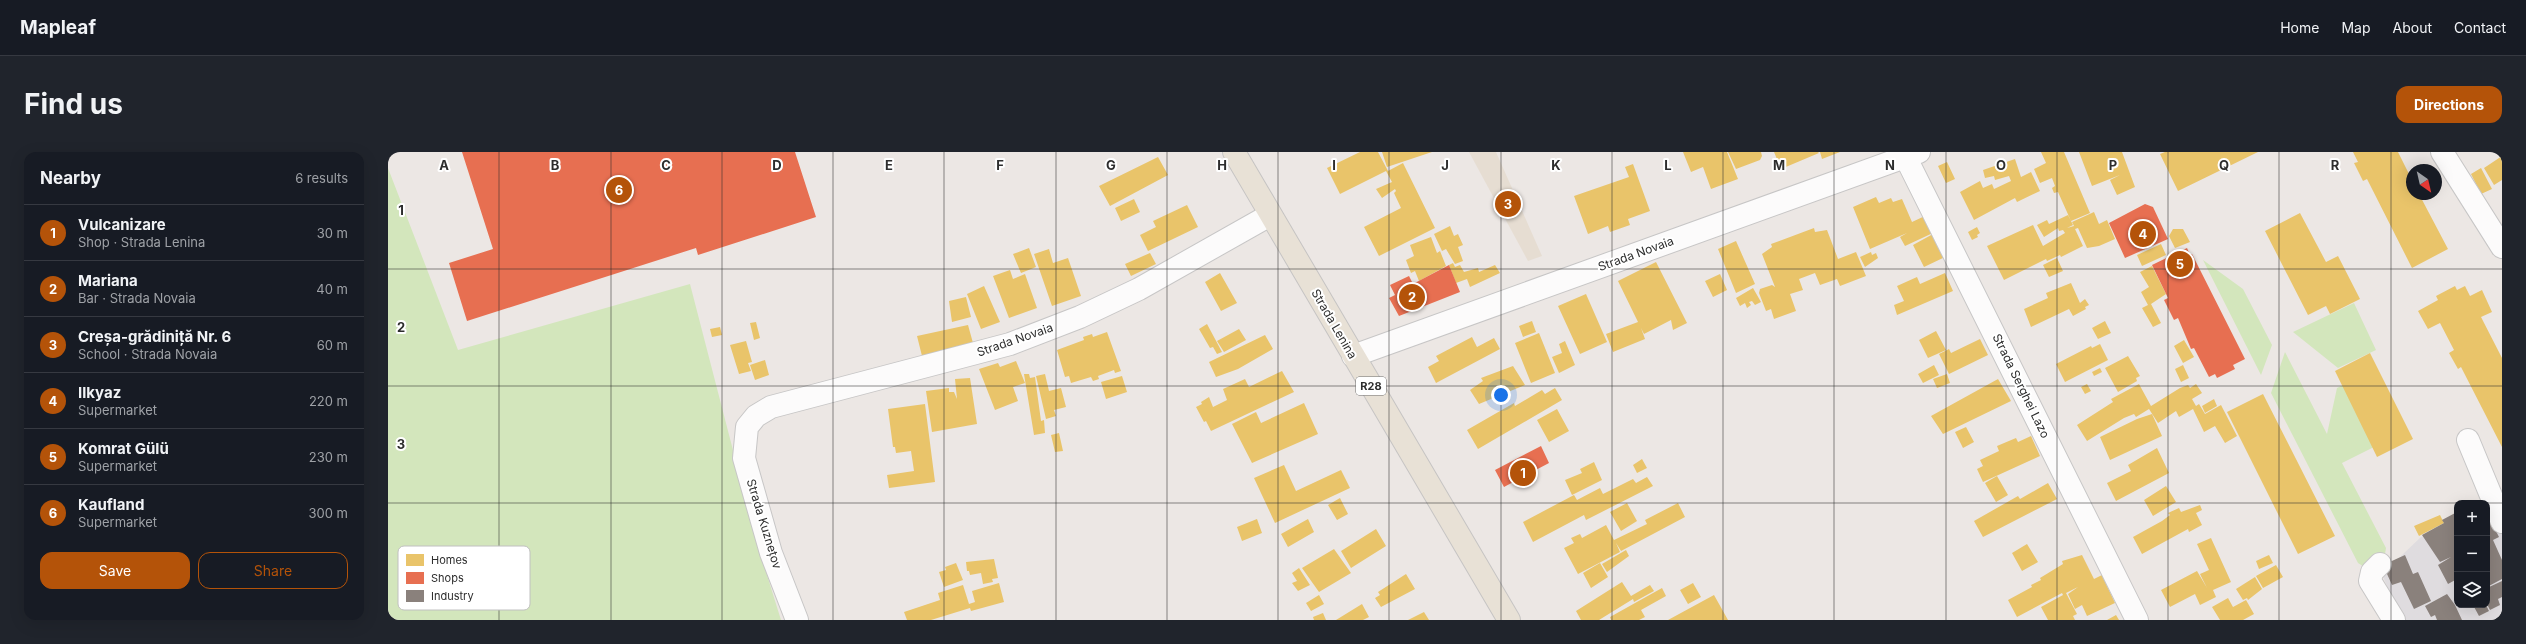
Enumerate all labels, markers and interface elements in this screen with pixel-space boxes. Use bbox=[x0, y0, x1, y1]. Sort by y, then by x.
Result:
text: Mapleaf bbox=[20, 16, 96, 39]
text: Home bbox=[2280, 19, 2319, 36]
text: Map bbox=[2341, 19, 2371, 36]
text: About bbox=[2393, 19, 2432, 36]
text: Contact bbox=[2454, 19, 2506, 36]
button: Directions bbox=[2396, 86, 2502, 123]
text: Find us bbox=[24, 87, 123, 121]
text: A bbox=[439, 157, 449, 173]
text: B bbox=[551, 157, 560, 173]
text: C bbox=[661, 157, 671, 173]
text: D bbox=[772, 157, 782, 173]
text: E bbox=[885, 157, 893, 173]
text: F bbox=[996, 157, 1004, 173]
text: G bbox=[1106, 157, 1116, 173]
text: H bbox=[1217, 157, 1227, 173]
text: I bbox=[1332, 157, 1336, 173]
text: J bbox=[1441, 157, 1449, 173]
text: K bbox=[1551, 157, 1561, 173]
text: L bbox=[1664, 157, 1672, 173]
text: M bbox=[1773, 157, 1785, 173]
text: N bbox=[1885, 157, 1895, 173]
text: O bbox=[1996, 157, 2006, 173]
text: P bbox=[2109, 157, 2117, 173]
text: Q bbox=[2219, 157, 2229, 173]
text: R bbox=[2331, 157, 2340, 173]
north arrow bbox=[2406, 164, 2442, 200]
text: Nearby bbox=[40, 168, 101, 188]
text: 6 results bbox=[295, 170, 348, 186]
pin: 6 bbox=[606, 175, 632, 205]
pin: 3 bbox=[1495, 189, 1521, 219]
text: 1 bbox=[398, 202, 404, 218]
text: Vulcanizare bbox=[78, 215, 166, 234]
pin: 4 bbox=[2130, 219, 2156, 249]
text: 1 bbox=[50, 225, 56, 241]
text: 30 m bbox=[317, 225, 348, 241]
street label: Strada Novaia bbox=[1596, 233, 1676, 274]
text: Shop · Strada Lenina bbox=[78, 234, 205, 250]
pin: 5 bbox=[2167, 249, 2193, 279]
text: Mariana bbox=[78, 271, 138, 290]
text: 2 bbox=[49, 281, 57, 297]
text: 40 m bbox=[316, 281, 348, 297]
pin: 2 bbox=[1399, 282, 1425, 312]
street label: Strada Lenina bbox=[1308, 286, 1360, 361]
text: Bar · Strada Novaia bbox=[78, 290, 196, 306]
text: 2 bbox=[397, 319, 405, 335]
street label: Strada Novaia bbox=[975, 320, 1055, 360]
text: Creșa-grădiniță Nr. 6 bbox=[78, 327, 231, 346]
street label: Strada Serghei Lazo bbox=[1990, 331, 2053, 440]
text: 3 bbox=[49, 337, 57, 353]
text: 60 m bbox=[317, 337, 348, 353]
text: School · Strada Novaia bbox=[78, 346, 217, 362]
road number: R28 bbox=[1356, 377, 1386, 395]
text: Ilkyaz bbox=[78, 383, 121, 402]
your location bbox=[1491, 385, 1511, 405]
text: 4 bbox=[49, 393, 57, 409]
text: 220 m bbox=[309, 393, 348, 409]
text: Supermarket bbox=[78, 402, 157, 418]
text: 3 bbox=[397, 436, 405, 452]
text: Komrat Gülü bbox=[78, 439, 169, 458]
text: 5 bbox=[49, 449, 57, 465]
text: 230 m bbox=[309, 449, 348, 465]
text: Supermarket bbox=[78, 458, 157, 474]
pin: 1 bbox=[1510, 458, 1536, 488]
street label: Strada Kuznețov bbox=[744, 477, 785, 571]
text: Kaufland bbox=[78, 495, 144, 514]
map controls bbox=[2454, 500, 2490, 608]
button: + bbox=[2454, 500, 2490, 536]
text: 6 bbox=[49, 505, 57, 521]
text: 300 m bbox=[309, 505, 348, 521]
text: Supermarket bbox=[78, 514, 157, 530]
button: − bbox=[2454, 536, 2490, 572]
legend bbox=[398, 546, 530, 610]
button: Save bbox=[40, 552, 190, 589]
button: Share bbox=[198, 552, 348, 589]
text: Homes bbox=[431, 553, 468, 567]
text: Shops bbox=[431, 571, 464, 585]
button: layers bbox=[2454, 572, 2490, 608]
text: Industry bbox=[431, 589, 474, 603]

